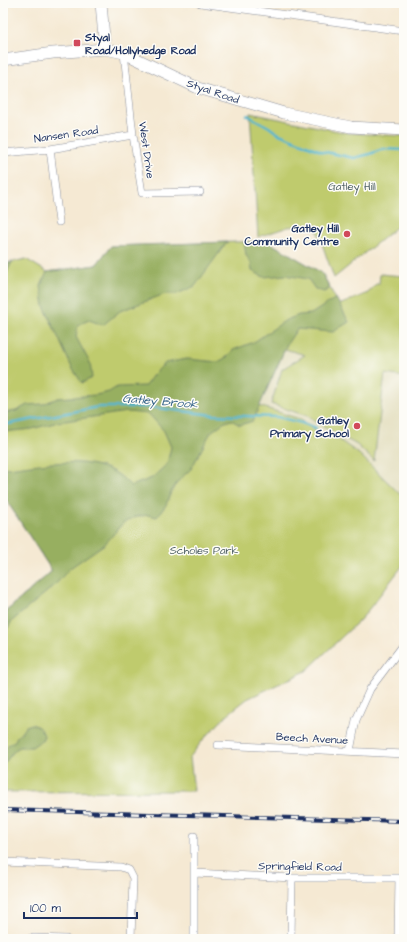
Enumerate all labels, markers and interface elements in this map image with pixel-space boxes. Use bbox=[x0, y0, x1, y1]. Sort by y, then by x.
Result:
place label: Styal Road/Hollyhedge Road bbox=[84, 30, 196, 60]
marker: Styal Road/Hollyhedge Road bbox=[72, 38, 82, 48]
street label: Styal Road bbox=[184, 75, 241, 109]
street label: West Drive bbox=[135, 121, 158, 179]
street label: Nansen Road bbox=[33, 123, 99, 146]
park label: Gatley Hill bbox=[328, 179, 376, 195]
place label: Gatley Hill Community Centre bbox=[245, 221, 339, 251]
marker: Gatley Hill Community Centre bbox=[342, 229, 352, 239]
water label: Gatley Brook bbox=[122, 390, 199, 413]
place label: Gatley Primary School bbox=[270, 413, 350, 443]
marker: Gatley Primary School bbox=[352, 421, 362, 431]
park label: Scholes Park bbox=[170, 543, 239, 558]
street label: Beech Avenue bbox=[275, 729, 348, 748]
street label: Springfield Road bbox=[258, 858, 342, 876]
scale bar bbox=[24, 894, 137, 920]
text: 100 m bbox=[30, 900, 61, 917]

